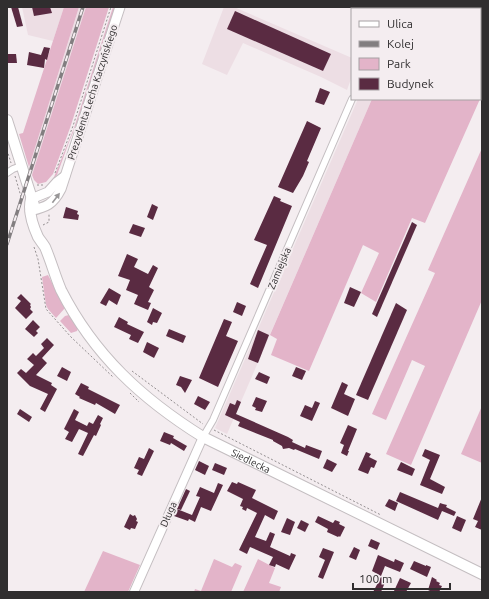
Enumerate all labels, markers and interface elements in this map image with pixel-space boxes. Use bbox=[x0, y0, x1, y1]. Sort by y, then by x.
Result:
legend bbox=[351, 8, 481, 100]
text: Ulica bbox=[387, 17, 413, 30]
street label: Prezydenta Lecha Kaczyńskiego bbox=[65, 23, 120, 161]
text: Kolej bbox=[387, 37, 414, 50]
text: Park bbox=[387, 57, 411, 70]
text: Budynek bbox=[387, 77, 434, 90]
one-way arrow bbox=[51, 192, 60, 203]
street label: Zamiejska bbox=[266, 246, 293, 291]
street label: Siedlecka bbox=[230, 447, 272, 475]
street label: Długa bbox=[158, 500, 179, 528]
scale bar bbox=[353, 565, 450, 591]
text: 100 m bbox=[359, 572, 392, 585]

